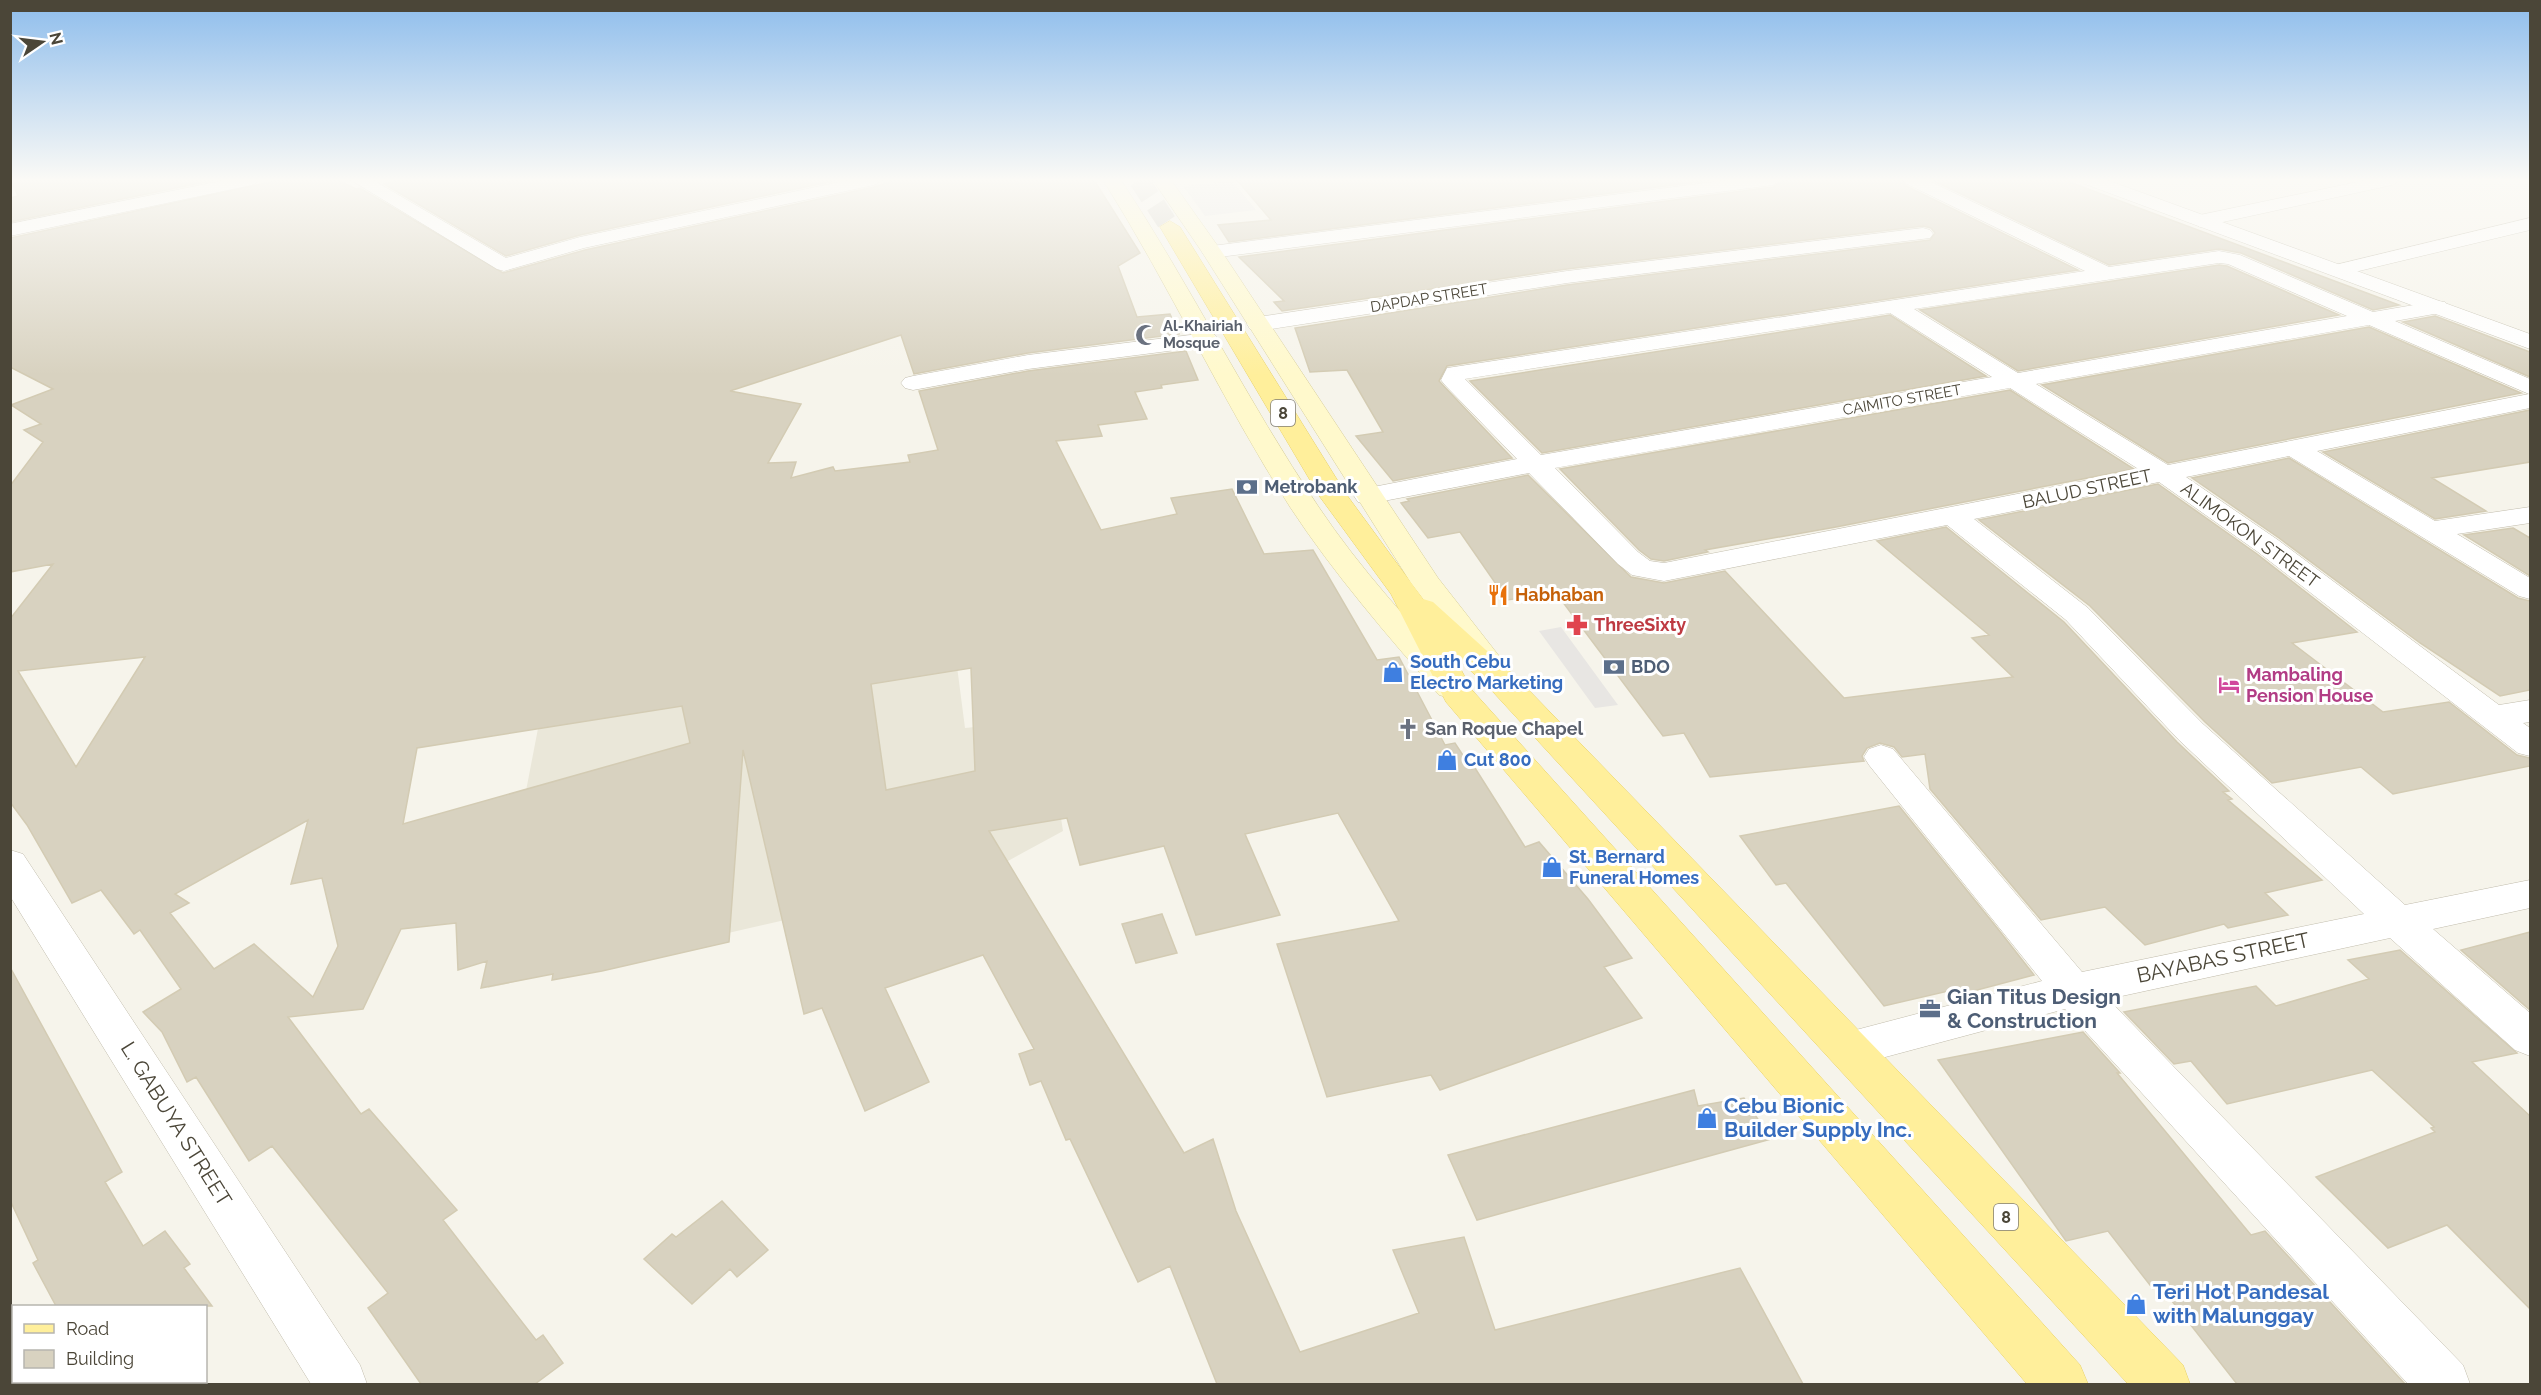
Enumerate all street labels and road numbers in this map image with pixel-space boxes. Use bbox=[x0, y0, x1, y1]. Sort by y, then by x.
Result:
street label: DAPDAP STREET bbox=[1369, 280, 1489, 316]
street label: CAIMITO STREET bbox=[1841, 381, 1963, 419]
road number: 8 bbox=[1271, 400, 1295, 426]
street label: BALUD STREET bbox=[2020, 465, 2153, 512]
street label: ALIMOKON STREET bbox=[2177, 477, 2324, 592]
street label: BAYABAS STREET bbox=[2134, 927, 2312, 988]
street label: L. GABUYA STREET bbox=[116, 1037, 237, 1211]
road number: 8 bbox=[1994, 1204, 2018, 1230]

